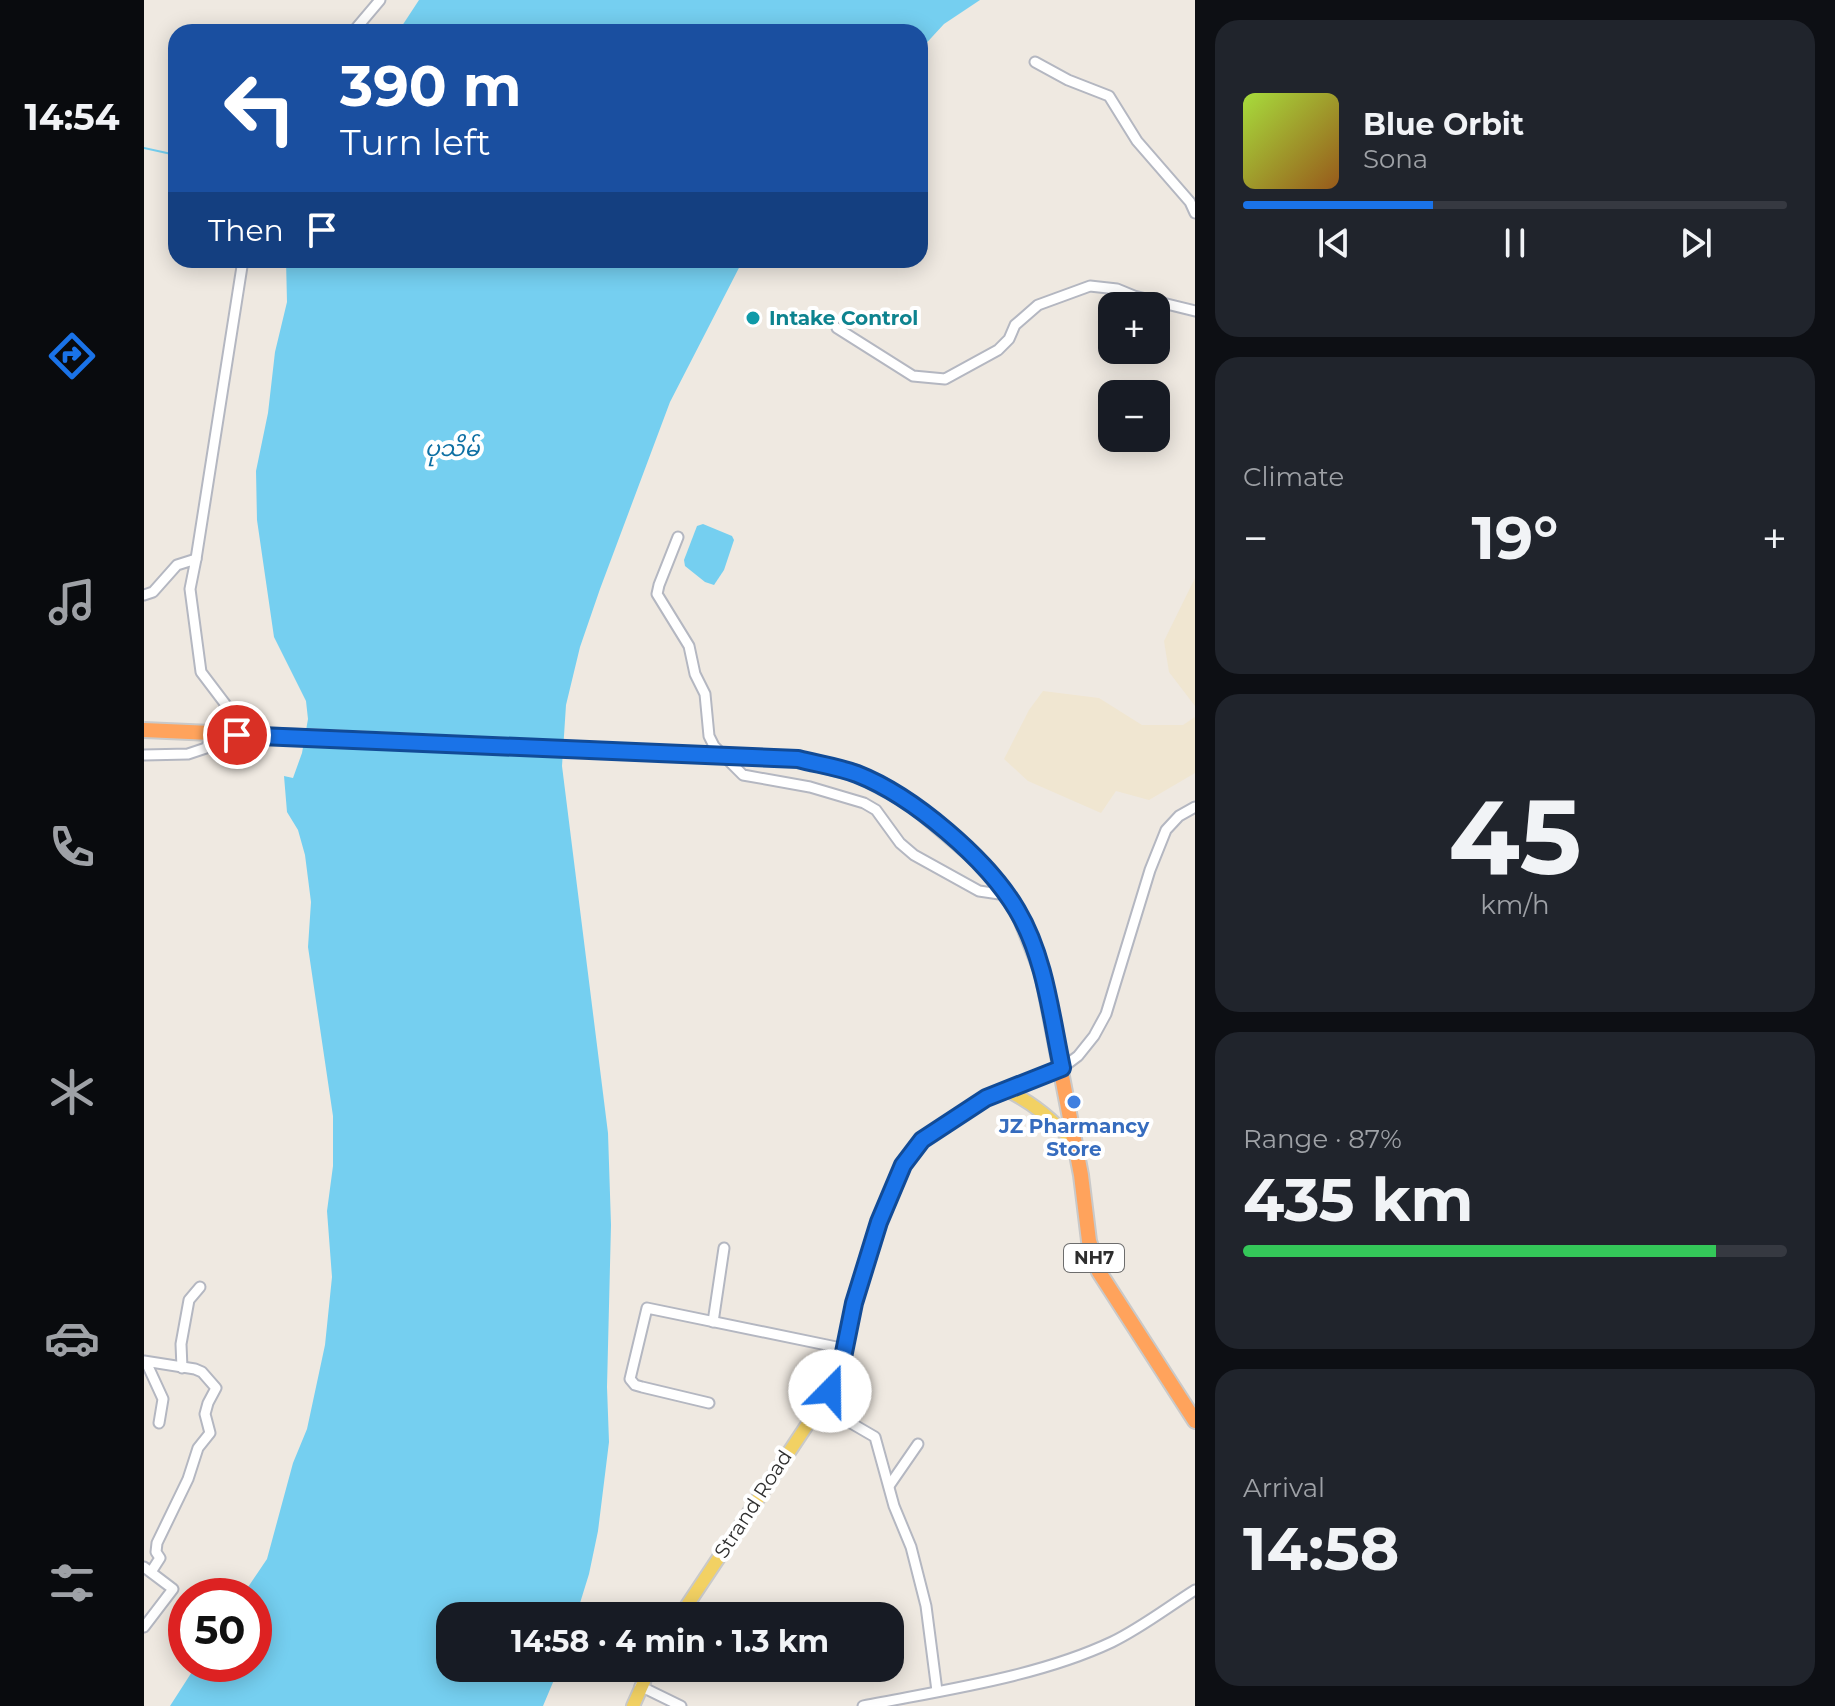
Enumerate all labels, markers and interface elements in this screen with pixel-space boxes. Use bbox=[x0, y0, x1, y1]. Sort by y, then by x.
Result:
text: 390 m bbox=[340, 52, 521, 120]
icon: left bbox=[208, 56, 312, 160]
text: 14:54 bbox=[25, 95, 119, 139]
text: Blue Orbit bbox=[1363, 106, 1524, 143]
text: Turn left bbox=[340, 120, 491, 164]
text: Sona bbox=[1363, 143, 1428, 175]
icon: arrive bbox=[300, 208, 344, 252]
text: Then bbox=[208, 212, 284, 249]
icon: previous bbox=[1312, 221, 1356, 265]
icon: pause bbox=[1493, 221, 1537, 265]
icon: next bbox=[1674, 221, 1718, 265]
map controls bbox=[1098, 292, 1170, 452]
button: + bbox=[1098, 292, 1170, 364]
place label: Intake Control bbox=[769, 306, 918, 330]
marker: Intake Control bbox=[744, 309, 762, 327]
icon: directions bbox=[44, 328, 100, 384]
button: − bbox=[1098, 380, 1170, 452]
water label: ပုသိမ် bbox=[425, 433, 480, 467]
text: Climate bbox=[1243, 461, 1344, 493]
text: 19° bbox=[1472, 501, 1558, 574]
text: − bbox=[1243, 511, 1268, 565]
text: + bbox=[1762, 511, 1787, 565]
icon: music bbox=[44, 574, 100, 630]
pin bbox=[203, 701, 271, 769]
icon: arrive bbox=[215, 713, 259, 757]
text: 45 bbox=[1448, 773, 1582, 900]
icon: phone bbox=[44, 819, 100, 875]
text: km/h bbox=[1480, 889, 1550, 921]
icon: climate bbox=[44, 1064, 100, 1120]
marker: JZ Pharmancy Store bbox=[1065, 1093, 1083, 1111]
place label: JZ Pharmancy Store bbox=[998, 1114, 1150, 1161]
text: Range · 87% bbox=[1243, 1123, 1402, 1155]
text: 435 km bbox=[1243, 1163, 1474, 1236]
road number: NH7 bbox=[1064, 1244, 1124, 1272]
icon: car bbox=[44, 1310, 100, 1366]
position arrow bbox=[788, 1349, 872, 1433]
street label: Strand Road bbox=[709, 1445, 797, 1563]
text: Arrival bbox=[1243, 1472, 1325, 1504]
text: 14:58 bbox=[1243, 1512, 1399, 1585]
icon: filters bbox=[44, 1555, 100, 1611]
speed limit sign: 50 bbox=[168, 1578, 272, 1682]
text: 14:58 · 4 min · 1.3 km bbox=[511, 1623, 829, 1660]

